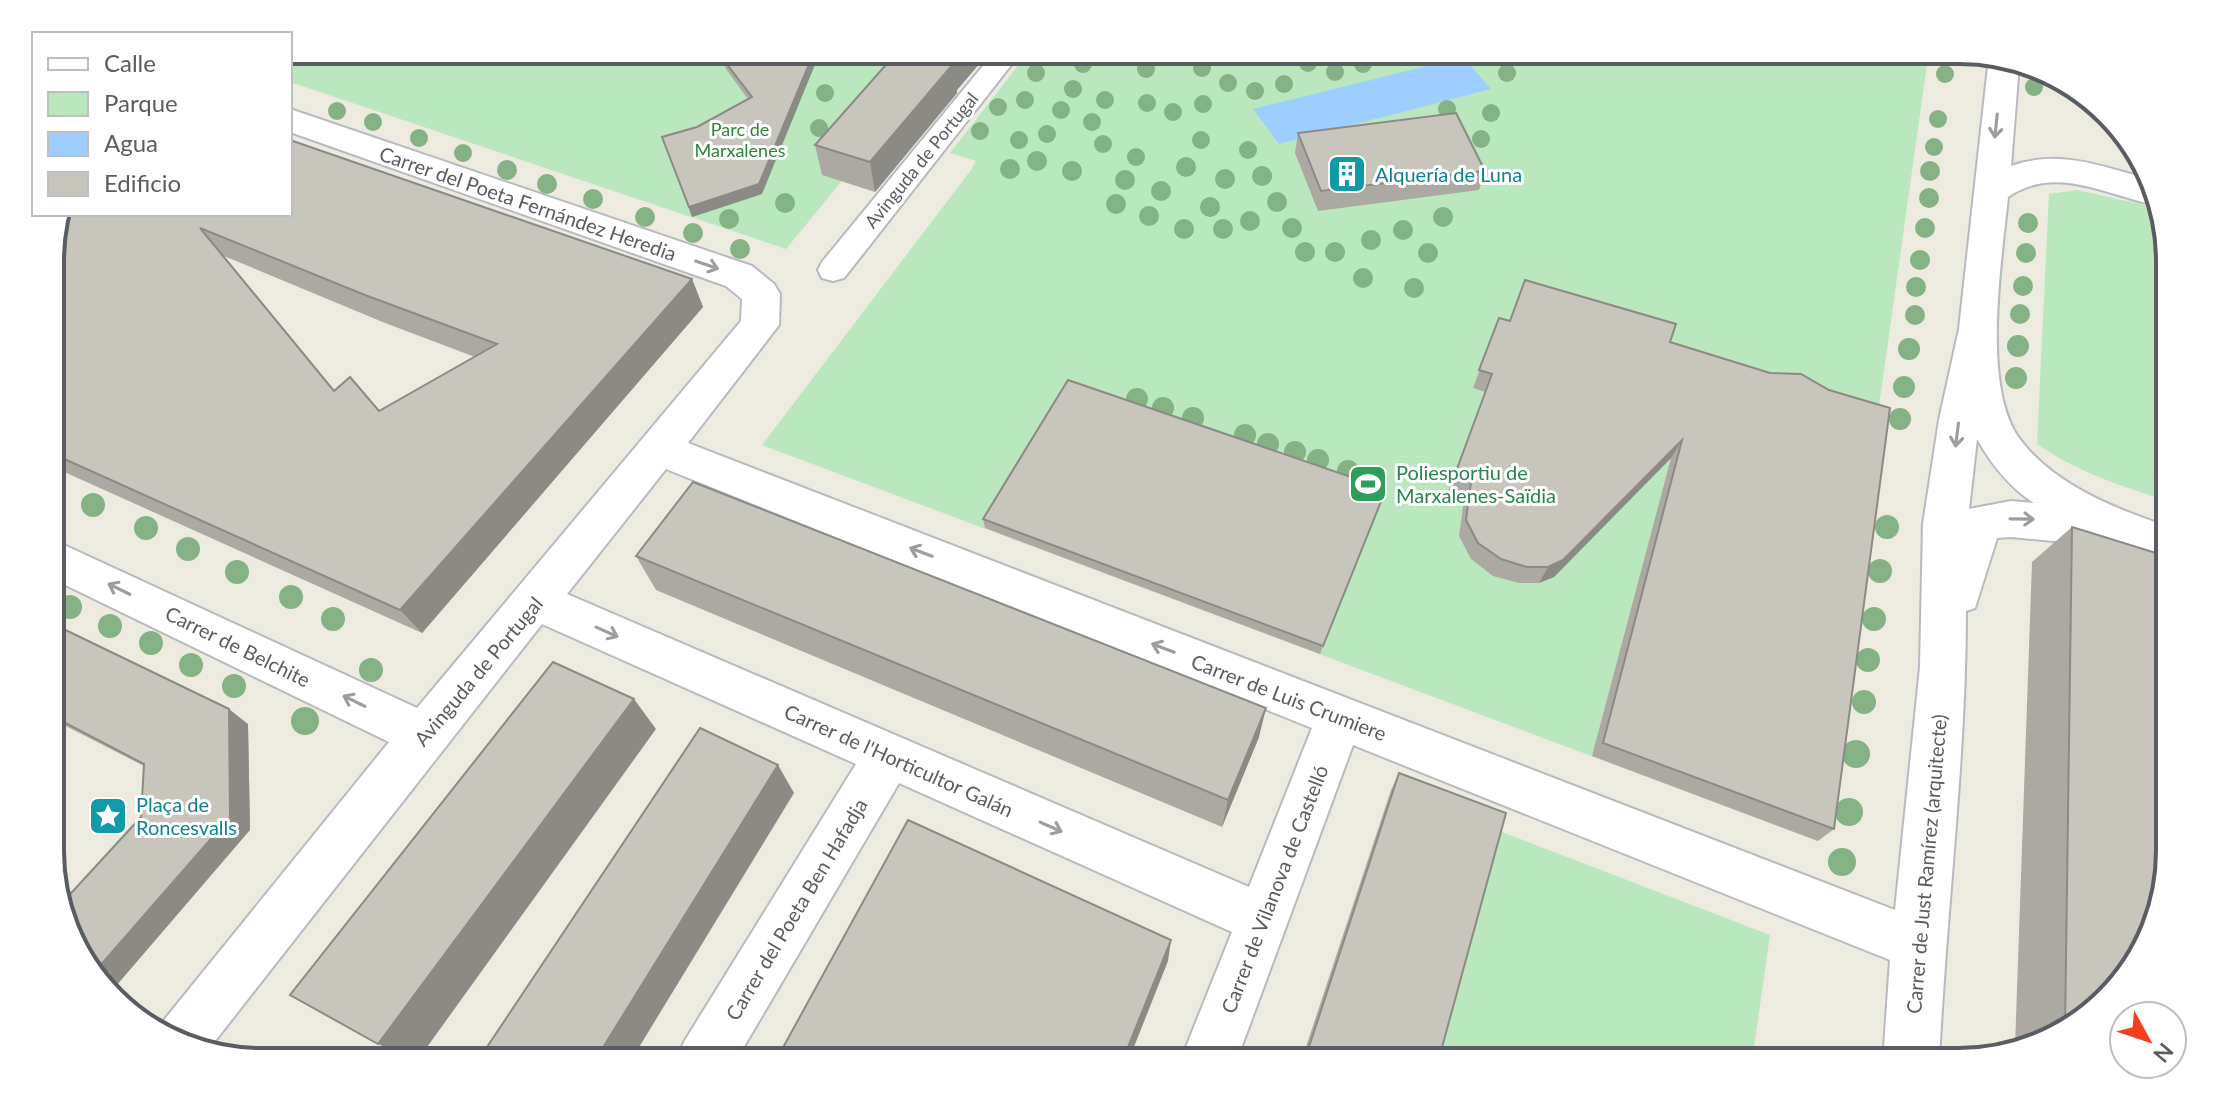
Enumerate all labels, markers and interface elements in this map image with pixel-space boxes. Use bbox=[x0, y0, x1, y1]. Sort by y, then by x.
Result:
legend bbox=[32, 32, 292, 216]
text: Calle bbox=[104, 48, 156, 77]
text: Parque bbox=[104, 88, 178, 117]
street label: Avinguda de Portugal bbox=[859, 88, 983, 232]
one-way arrow bbox=[1989, 112, 2004, 139]
park label: Parc de Marxalenes bbox=[695, 118, 786, 161]
text: Agua bbox=[104, 128, 158, 157]
street label: Carrer del Poeta Fernández Heredia bbox=[376, 141, 680, 265]
building icon: Alquería de Luna bbox=[1326, 153, 1368, 195]
place label: Alquería de Luna bbox=[1375, 162, 1522, 186]
text: Edificio bbox=[104, 168, 181, 197]
one-way arrow bbox=[695, 259, 720, 274]
one-way arrow bbox=[1949, 422, 1964, 447]
place label: Poliesportiu de Marxalenes-Saïdia bbox=[1396, 460, 1556, 507]
sports icon: Poliesportiu de Marxalenes-Saïdia bbox=[1347, 463, 1389, 505]
one-way arrow bbox=[2008, 512, 2035, 527]
one-way arrow bbox=[909, 544, 934, 559]
one-way arrow bbox=[108, 581, 132, 596]
street label: Avinguda de Portugal bbox=[409, 592, 547, 750]
street label: Carrer de Belchite bbox=[162, 601, 314, 691]
one-way arrow bbox=[595, 625, 619, 640]
one-way arrow bbox=[1151, 639, 1176, 654]
street label: Carrer de Luis Crumiere bbox=[1188, 649, 1390, 745]
one-way arrow bbox=[342, 693, 366, 708]
street label: Carrer de l'Horticultor Galán bbox=[781, 699, 1017, 821]
street label: Carrer de Just Ramírez (arquitecte) bbox=[1901, 713, 1951, 1015]
street label: Carrer de Vilanova de Castelló bbox=[1216, 762, 1332, 1016]
place label: Plaça de Roncesvalls bbox=[136, 792, 237, 839]
street label: Carrer del Poeta Ben Hafadja bbox=[720, 794, 872, 1024]
place icon: Plaça de Roncesvalls bbox=[87, 795, 129, 837]
one-way arrow bbox=[1038, 820, 1062, 835]
north arrow bbox=[2108, 1000, 2188, 1080]
text: N bbox=[2148, 1038, 2179, 1068]

